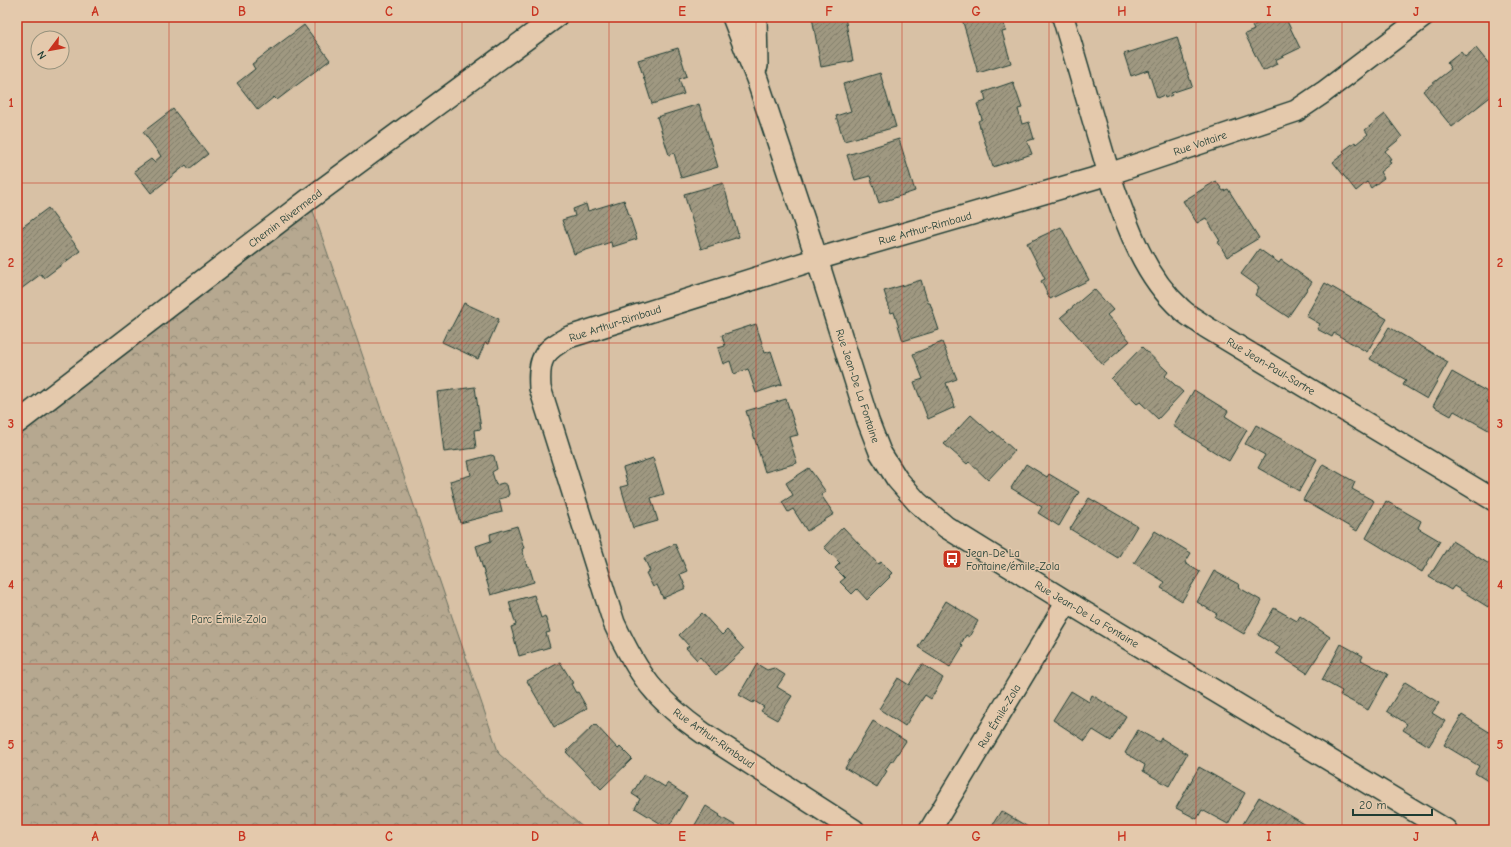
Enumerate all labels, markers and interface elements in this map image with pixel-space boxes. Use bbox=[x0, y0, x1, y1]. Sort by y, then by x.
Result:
text: A bbox=[91, 4, 99, 19]
text: B bbox=[238, 4, 246, 19]
text: C bbox=[385, 4, 393, 19]
text: D bbox=[531, 4, 539, 19]
text: E bbox=[678, 4, 686, 19]
text: F bbox=[825, 4, 833, 19]
text: G bbox=[971, 4, 981, 19]
text: H bbox=[1117, 4, 1127, 19]
text: I bbox=[1266, 4, 1272, 19]
text: J bbox=[1413, 4, 1419, 19]
north arrow bbox=[30, 30, 70, 70]
text: N bbox=[35, 49, 49, 62]
text: 1 bbox=[8, 95, 14, 110]
text: 1 bbox=[1497, 95, 1503, 110]
street label: Rue Voltaire bbox=[1172, 128, 1229, 159]
street label: Chemin Rivermead bbox=[246, 186, 325, 250]
street label: Rue Arthur-Rimbaud bbox=[877, 209, 973, 248]
text: 2 bbox=[8, 255, 14, 270]
text: 2 bbox=[1497, 255, 1503, 270]
street label: Rue Arthur-Rimbaud bbox=[567, 302, 663, 345]
street label: Rue Jean-De La Fontaine bbox=[833, 328, 882, 445]
street label: Rue Jean-Paul-Sartre bbox=[1224, 335, 1318, 398]
text: 3 bbox=[8, 416, 14, 431]
text: 3 bbox=[1497, 416, 1503, 431]
place label: Jean-De La Fontaine/émile-Zola bbox=[966, 547, 1060, 573]
bus stop icon: Jean-De La Fontaine/émile-Zola bbox=[941, 548, 963, 570]
text: 4 bbox=[8, 577, 14, 592]
text: 4 bbox=[1497, 577, 1503, 592]
street label: Rue Jean-De La Fontaine bbox=[1032, 578, 1142, 651]
park label: Parc Émile-Zola bbox=[191, 612, 267, 626]
street label: Rue Émile-Zola bbox=[974, 681, 1024, 751]
street label: Rue Arthur-Rimbaud bbox=[671, 705, 757, 771]
text: 5 bbox=[8, 737, 15, 752]
text: 5 bbox=[1497, 737, 1504, 752]
scale bar bbox=[1353, 791, 1432, 817]
text: 20 m bbox=[1359, 798, 1387, 812]
text: A bbox=[91, 829, 99, 844]
text: B bbox=[238, 829, 246, 844]
text: C bbox=[385, 829, 393, 844]
text: D bbox=[531, 829, 539, 844]
text: E bbox=[678, 829, 686, 844]
text: F bbox=[825, 829, 833, 844]
text: G bbox=[971, 829, 981, 844]
text: H bbox=[1117, 829, 1127, 844]
text: I bbox=[1266, 829, 1272, 844]
text: J bbox=[1413, 829, 1419, 844]

